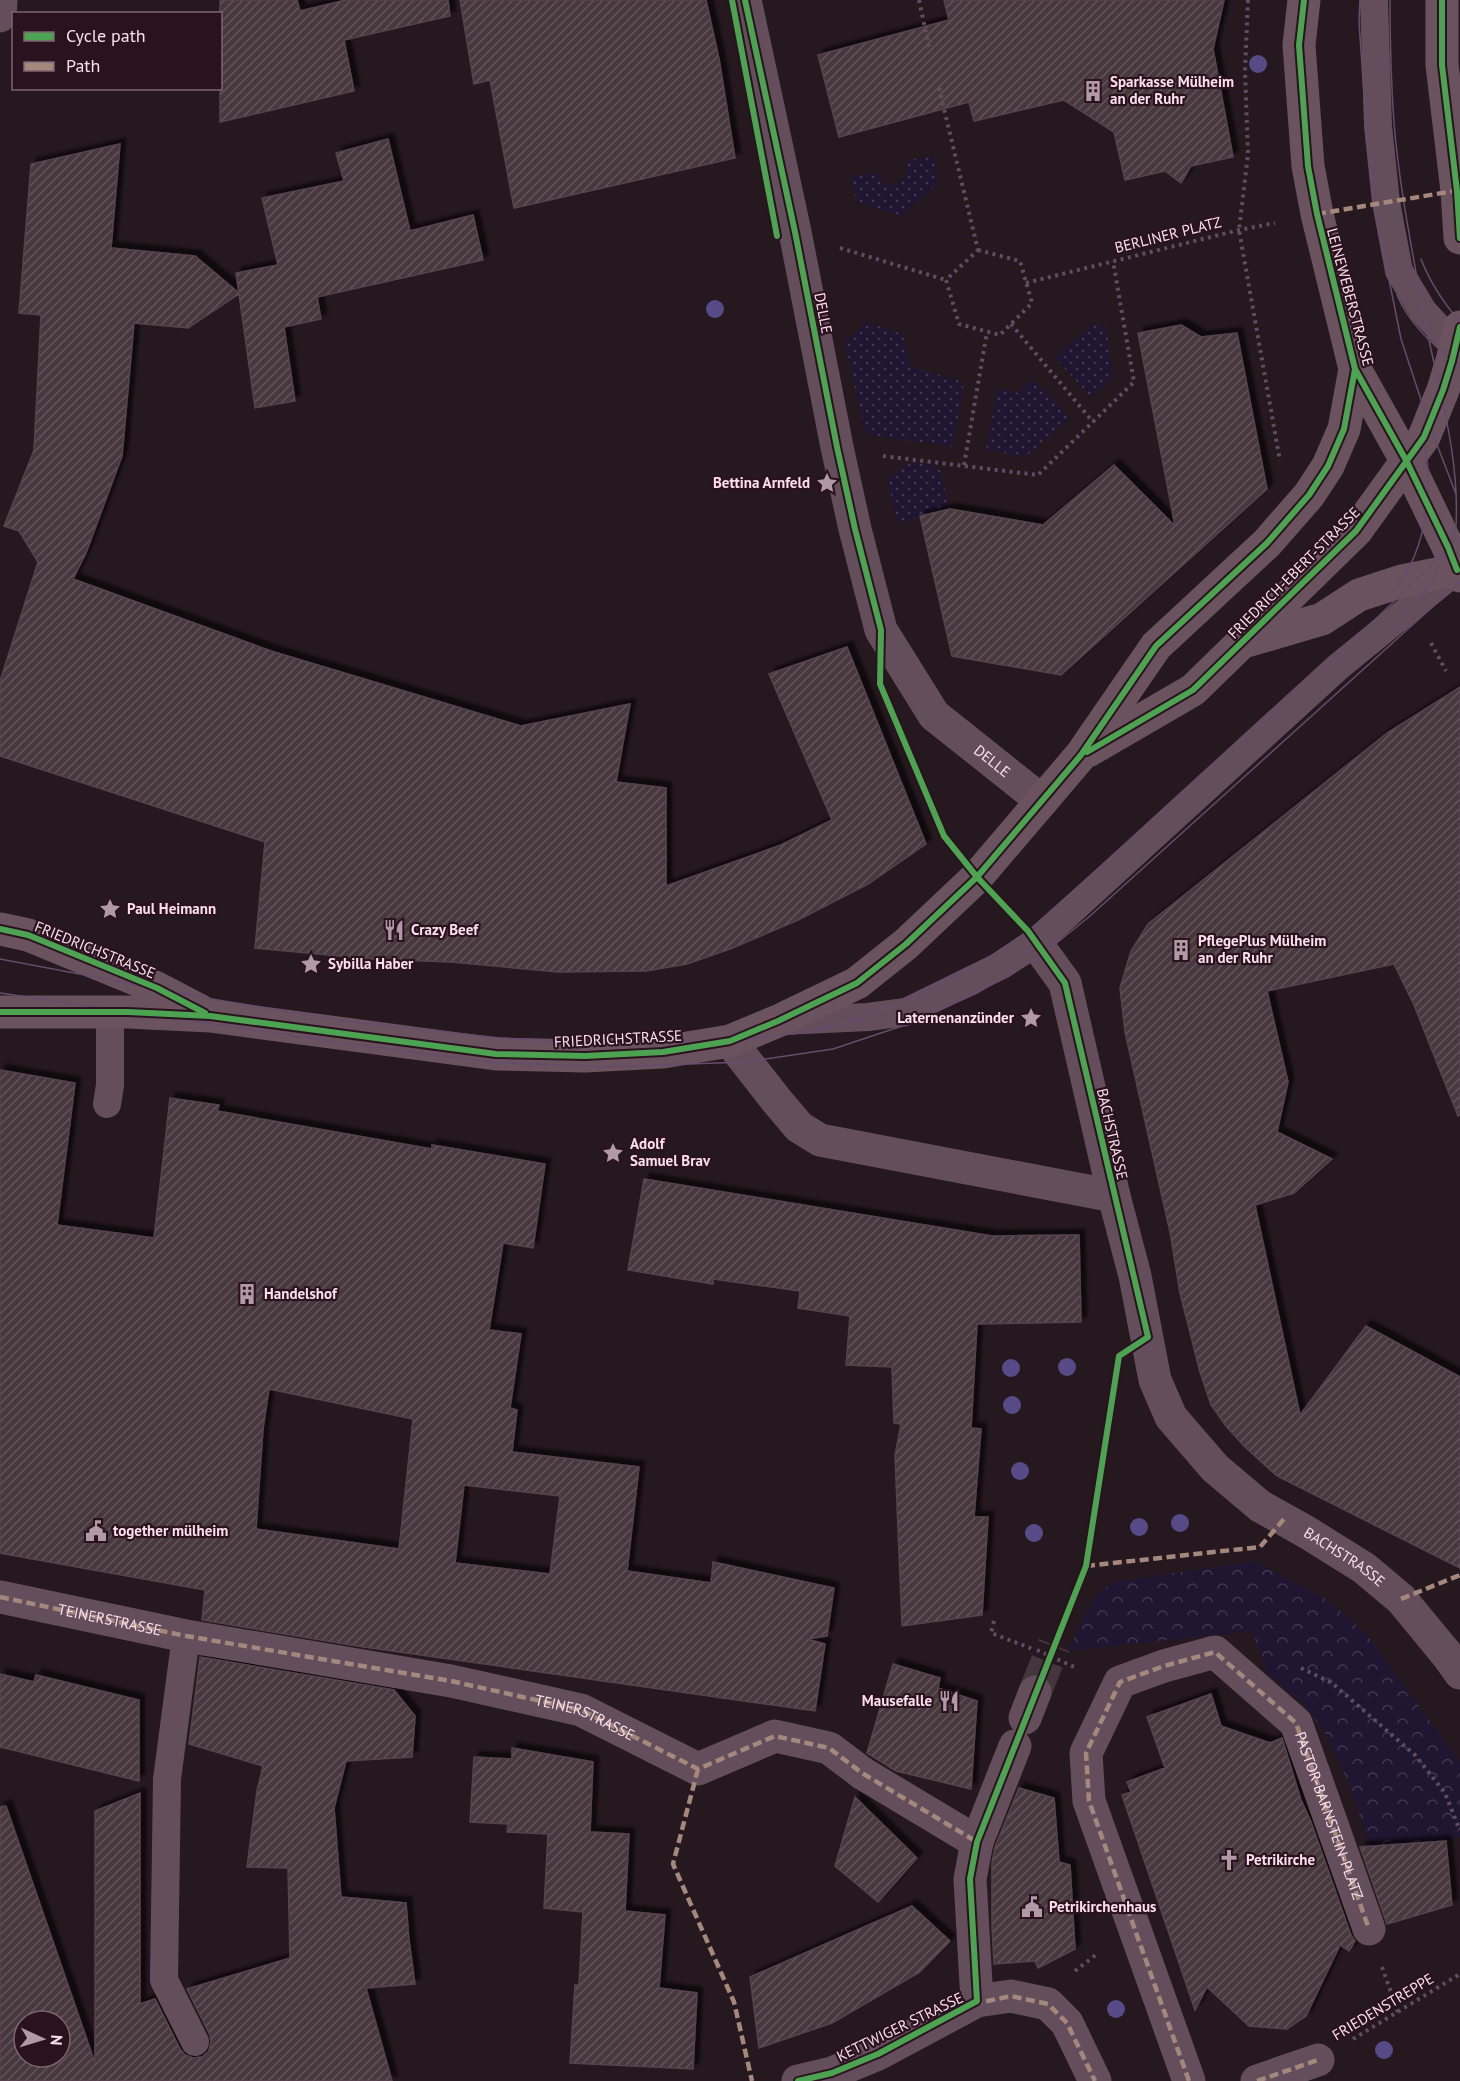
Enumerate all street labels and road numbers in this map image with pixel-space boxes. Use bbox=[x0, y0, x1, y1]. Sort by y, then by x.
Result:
street label: BERLINER PLATZ bbox=[1113, 212, 1223, 257]
street label: LEINEWEBERSTRASSE bbox=[1323, 226, 1378, 368]
street label: DELLE bbox=[810, 291, 837, 335]
street label: FRIEDRICH-EBERT-STRASSE bbox=[1224, 503, 1364, 643]
street label: DELLE bbox=[970, 740, 1014, 781]
street label: FRIEDRICHSTRASSE bbox=[32, 917, 158, 982]
street label: FRIEDRICHSTRASSE bbox=[553, 1026, 683, 1051]
street label: BACHSTRASSE bbox=[1093, 1086, 1132, 1182]
street label: BACHSTRASSE bbox=[1300, 1523, 1389, 1590]
street label: TEINERSTRASSE bbox=[56, 1599, 163, 1640]
street label: TEINERSTRASSE bbox=[533, 1690, 638, 1744]
street label: PASTOR-BARNSTEIN-PLATZ bbox=[1291, 1729, 1368, 1902]
street label: FRIEDENSTREPPE bbox=[1329, 1969, 1437, 2044]
street label: KETTWIGER STRASSE bbox=[833, 1988, 966, 2065]

